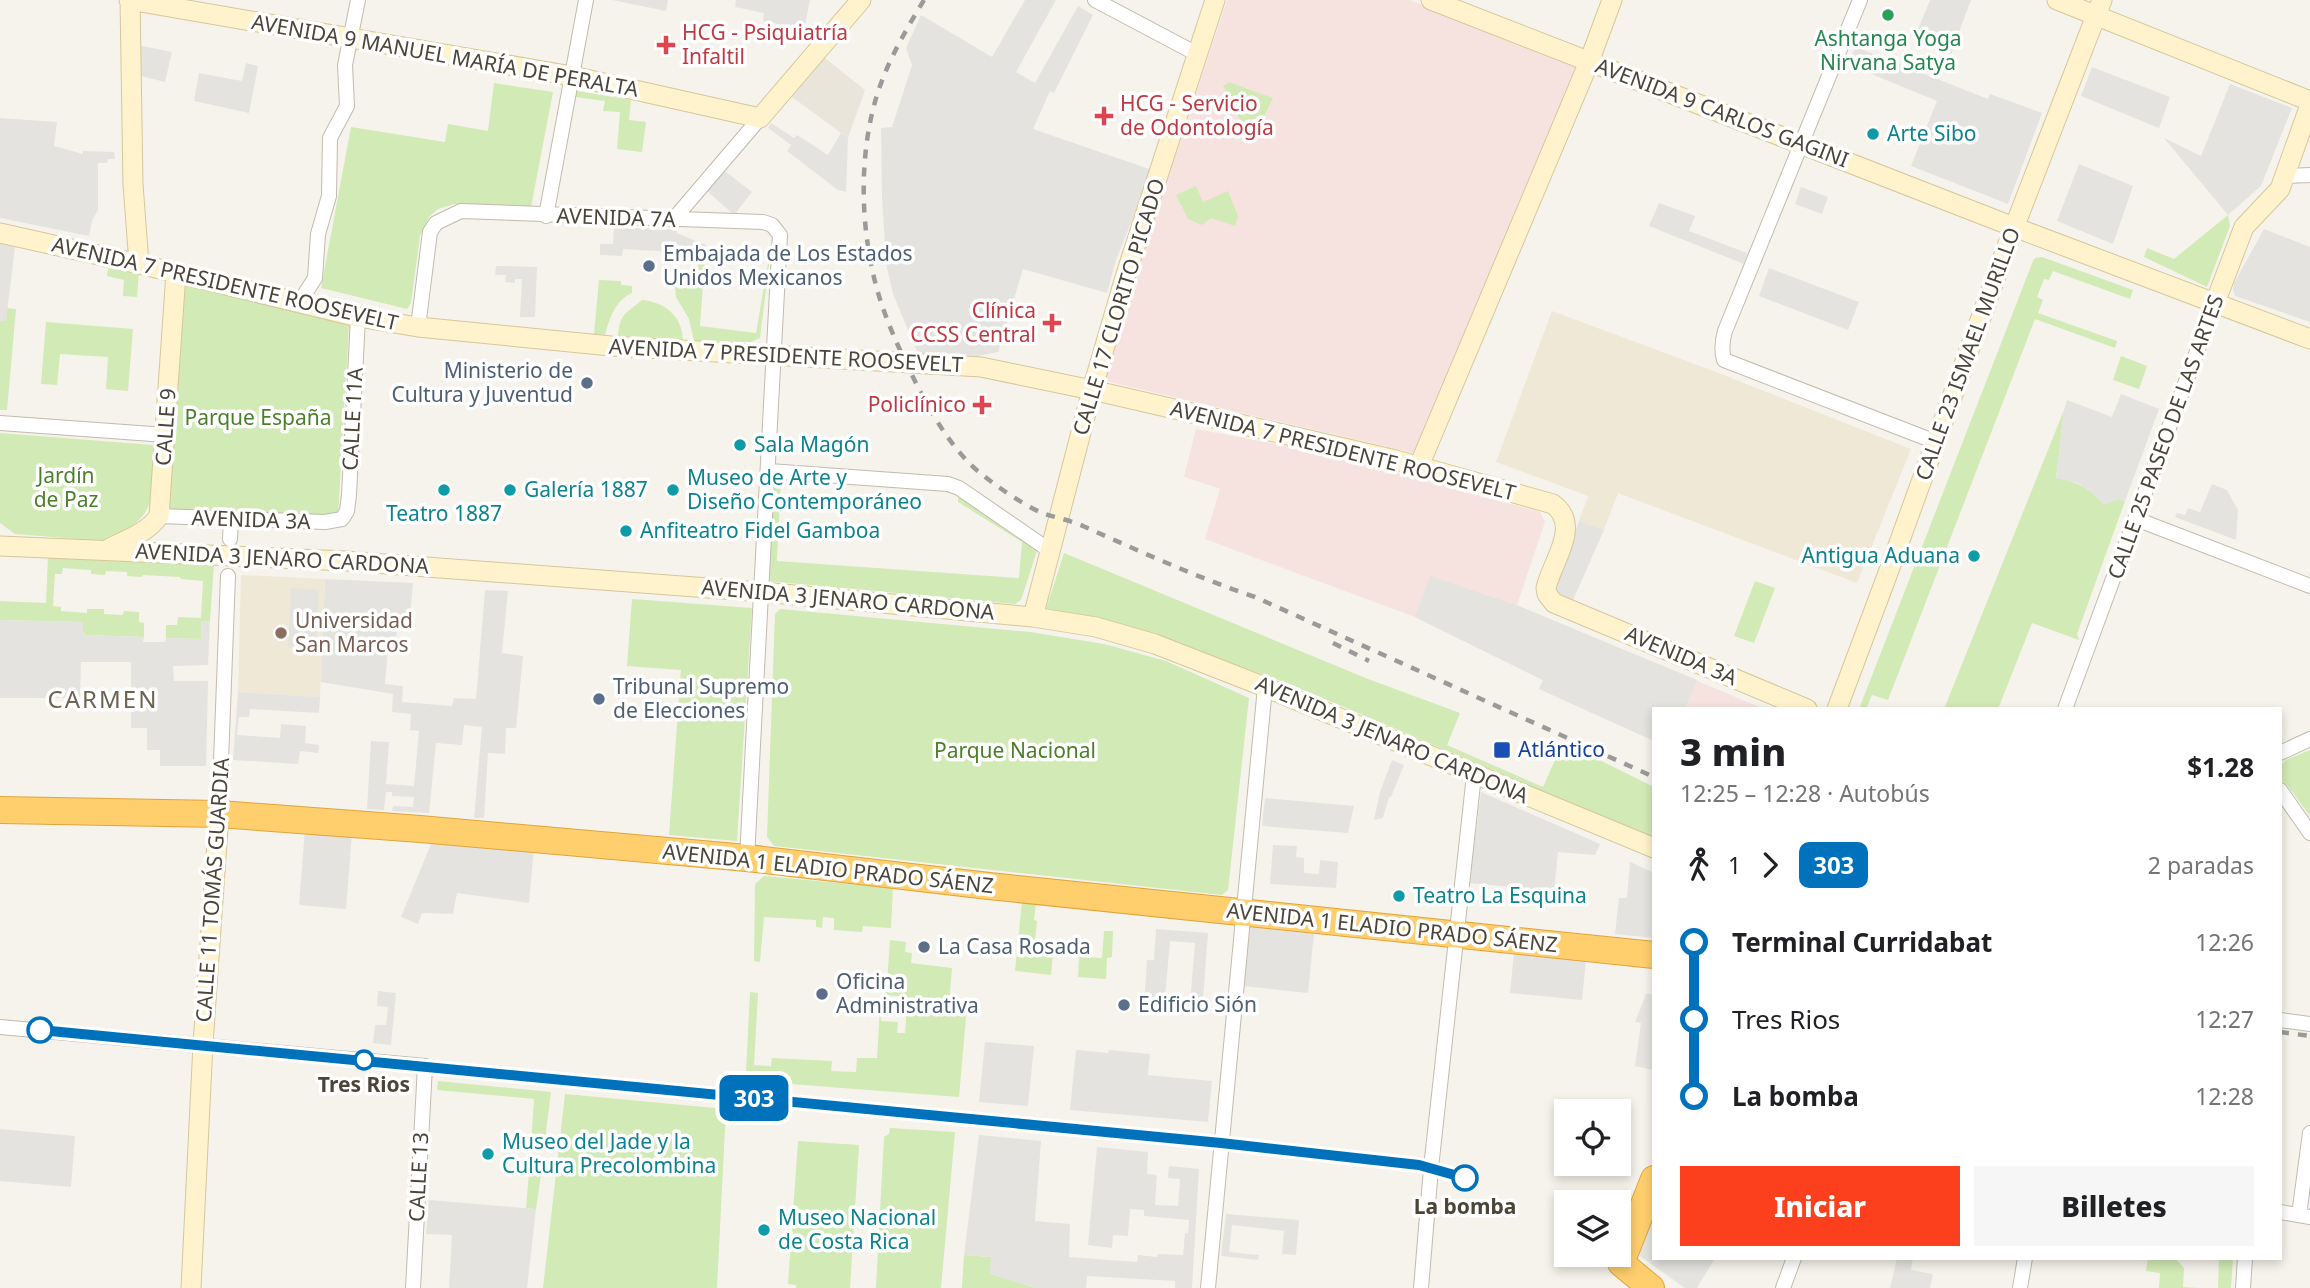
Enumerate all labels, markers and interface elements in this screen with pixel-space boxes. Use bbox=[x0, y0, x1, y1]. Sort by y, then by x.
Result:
street label: AVENIDA 9 MANUEL MARÍA DE PERALTA bbox=[250, 7, 641, 103]
marker: Ashtanga Yoga Nirvana Satya bbox=[1880, 7, 1896, 23]
place label: HCG - Psiquiatría Infaltil bbox=[682, 18, 848, 70]
place label: Ashtanga Yoga Nirvana Satya bbox=[1814, 24, 1962, 76]
marker: HCG - Psiquiatría Infaltil bbox=[656, 35, 676, 55]
street label: AVENIDA 9 CARLOS GAGINI bbox=[1592, 51, 1853, 173]
place label: HCG - Servicio de Odontología bbox=[1120, 89, 1274, 141]
marker: HCG - Servicio de Odontología bbox=[1094, 106, 1114, 126]
place label: Arte Sibo bbox=[1887, 119, 1977, 147]
marker: Arte Sibo bbox=[1865, 126, 1881, 142]
street label: CALLE 17 CLORITO PICADO bbox=[1066, 175, 1170, 439]
street label: AVENIDA 7A bbox=[556, 201, 677, 233]
street label: CALLE 23 ISMAEL MURILLO bbox=[1908, 223, 2026, 484]
street label: AVENIDA 7 PRESIDENTE ROOSEVELT bbox=[49, 229, 401, 337]
place label: Embajada de Los Estados Unidos Mexicanos bbox=[663, 239, 913, 291]
marker: Embajada de Los Estados Unidos Mexicanos bbox=[641, 258, 657, 274]
street label: CALLE 25 PASEO DE LAS ARTES bbox=[2100, 291, 2230, 583]
place label: Clínica CCSS Central bbox=[910, 296, 1036, 348]
marker: Clínica CCSS Central bbox=[1042, 313, 1062, 333]
street label: AVENIDA 7 PRESIDENTE ROOSEVELT bbox=[608, 332, 964, 378]
place label: Ministerio de Cultura y Juventud bbox=[391, 356, 573, 408]
street label: CALLE 11A bbox=[335, 366, 369, 471]
marker: Ministerio de Cultura y Juventud bbox=[579, 375, 595, 391]
street label: CALLE 9 bbox=[148, 387, 182, 467]
place label: Policlínico bbox=[868, 390, 966, 418]
street label: AVENIDA 7 PRESIDENTE ROOSEVELT bbox=[1168, 394, 1519, 507]
marker: Policlínico bbox=[972, 395, 992, 415]
park label: Parque España bbox=[184, 403, 332, 431]
place label: Sala Magón bbox=[754, 430, 869, 458]
marker: Sala Magón bbox=[732, 437, 748, 453]
park label: Jardín de Paz bbox=[34, 461, 98, 513]
place label: Museo de Arte y Diseño Contemporáneo bbox=[687, 463, 922, 515]
place label: Galería 1887 bbox=[524, 475, 648, 503]
marker: Teatro 1887 bbox=[436, 482, 452, 498]
marker: Galería 1887 bbox=[502, 482, 518, 498]
marker: Museo de Arte y Diseño Contemporáneo bbox=[665, 482, 681, 498]
place label: Teatro 1887 bbox=[386, 499, 502, 527]
street label: AVENIDA 3A bbox=[191, 503, 312, 535]
place label: Anfiteatro Fidel Gamboa bbox=[640, 516, 880, 544]
marker: Anfiteatro Fidel Gamboa bbox=[618, 523, 634, 539]
street label: AVENIDA 3 JENARO CARDONA bbox=[135, 536, 430, 580]
place label: Antigua Aduana bbox=[1802, 541, 1960, 569]
marker: Antigua Aduana bbox=[1966, 548, 1982, 564]
street label: AVENIDA 3 JENARO CARDONA bbox=[701, 572, 996, 626]
place label: Universidad San Marcos bbox=[295, 606, 413, 658]
street label: AVENIDA 3A bbox=[1621, 619, 1742, 691]
marker: Universidad San Marcos bbox=[273, 625, 289, 641]
street label: AVENIDA 3 JENARO CARDONA bbox=[1252, 669, 1534, 810]
place label: Tribunal Supremo de Elecciones bbox=[613, 672, 789, 724]
district label: CARMEN bbox=[48, 682, 158, 715]
marker: Tribunal Supremo de Elecciones bbox=[591, 691, 607, 707]
text: 3 min bbox=[1680, 725, 1786, 777]
place label: Atlántico bbox=[1518, 735, 1605, 763]
park label: Parque Nacional bbox=[934, 736, 1096, 764]
marker: Atlántico bbox=[1492, 740, 1512, 760]
text: $1.28 bbox=[2187, 749, 2254, 785]
street label: CALLE 11 TOMÁS GUARDIA bbox=[189, 756, 235, 1023]
text: 12:25 – 12:28 · Autobús bbox=[1680, 777, 1930, 809]
street label: AVENIDA 1 ELADIO PRADO SÁENZ bbox=[661, 837, 995, 899]
icon: walk bbox=[1680, 846, 1718, 884]
icon: forward bbox=[1751, 846, 1789, 884]
text: 303 bbox=[1813, 848, 1854, 881]
text: 1 bbox=[1728, 849, 1741, 881]
text: 2 paradas bbox=[2148, 849, 2254, 881]
place label: Teatro La Esquina bbox=[1413, 881, 1587, 909]
marker: Teatro La Esquina bbox=[1391, 888, 1407, 904]
street label: AVENIDA 1 ELADIO PRADO SÁENZ bbox=[1225, 896, 1559, 958]
text: Terminal Curridabat bbox=[1732, 924, 1992, 960]
text: 12:26 bbox=[2195, 926, 2254, 958]
place label: La Casa Rosada bbox=[938, 932, 1091, 960]
marker: La Casa Rosada bbox=[916, 939, 932, 955]
place label: Oficina Administrativa bbox=[836, 967, 979, 1019]
marker: Oficina Administrativa bbox=[814, 986, 830, 1002]
place label: Edificio Sión bbox=[1138, 990, 1257, 1018]
marker: Edificio Sión bbox=[1116, 997, 1132, 1013]
text: Tres Rios bbox=[1732, 1001, 1840, 1037]
text: 12:27 bbox=[2195, 1003, 2254, 1035]
unlabelled marker bbox=[27, 1017, 53, 1043]
marker: Tres Rios bbox=[354, 1050, 374, 1070]
place label: Tres Rios bbox=[318, 1070, 410, 1098]
line badge: 303 bbox=[714, 1075, 794, 1121]
text: La bomba bbox=[1732, 1078, 1859, 1114]
text: 12:28 bbox=[2195, 1080, 2254, 1112]
text: 303 bbox=[733, 1081, 775, 1114]
map controls bbox=[1554, 1099, 1631, 1267]
button: locate bbox=[1554, 1099, 1631, 1176]
place label: Museo del Jade y la Cultura Precolombina bbox=[502, 1127, 716, 1179]
street label: CALLE 13 bbox=[402, 1131, 434, 1223]
marker: Museo del Jade y la Cultura Precolombina bbox=[480, 1146, 496, 1162]
marker: La bomba bbox=[1452, 1165, 1478, 1191]
button: Iniciar bbox=[1680, 1166, 1960, 1246]
button: Billetes bbox=[1974, 1166, 2254, 1246]
button: layers bbox=[1554, 1190, 1631, 1267]
place label: La bomba bbox=[1414, 1192, 1516, 1220]
place label: Museo Nacional de Costa Rica bbox=[778, 1203, 936, 1255]
marker: Museo Nacional de Costa Rica bbox=[756, 1222, 772, 1238]

